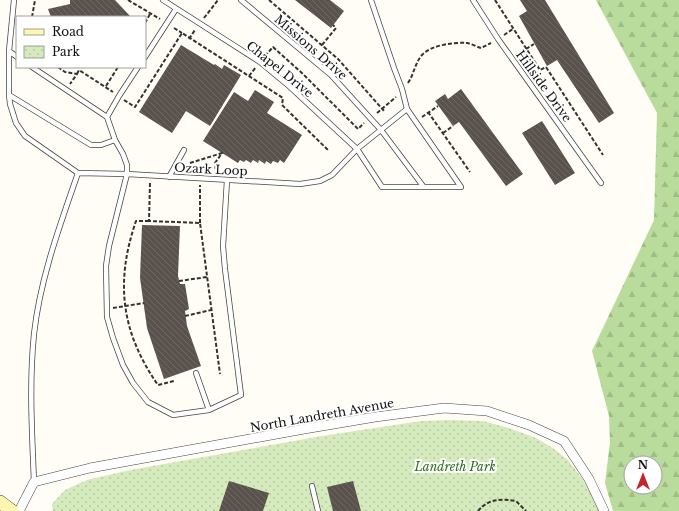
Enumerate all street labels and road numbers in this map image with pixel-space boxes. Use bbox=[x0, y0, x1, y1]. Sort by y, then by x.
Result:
street label: Missions Drive bbox=[272, 11, 351, 83]
street label: Chapel Drive bbox=[244, 38, 316, 100]
street label: Hillside Drive bbox=[513, 47, 575, 125]
street label: Ozark Loop bbox=[174, 160, 248, 178]
street label: North Landreth Avenue bbox=[249, 395, 395, 435]

